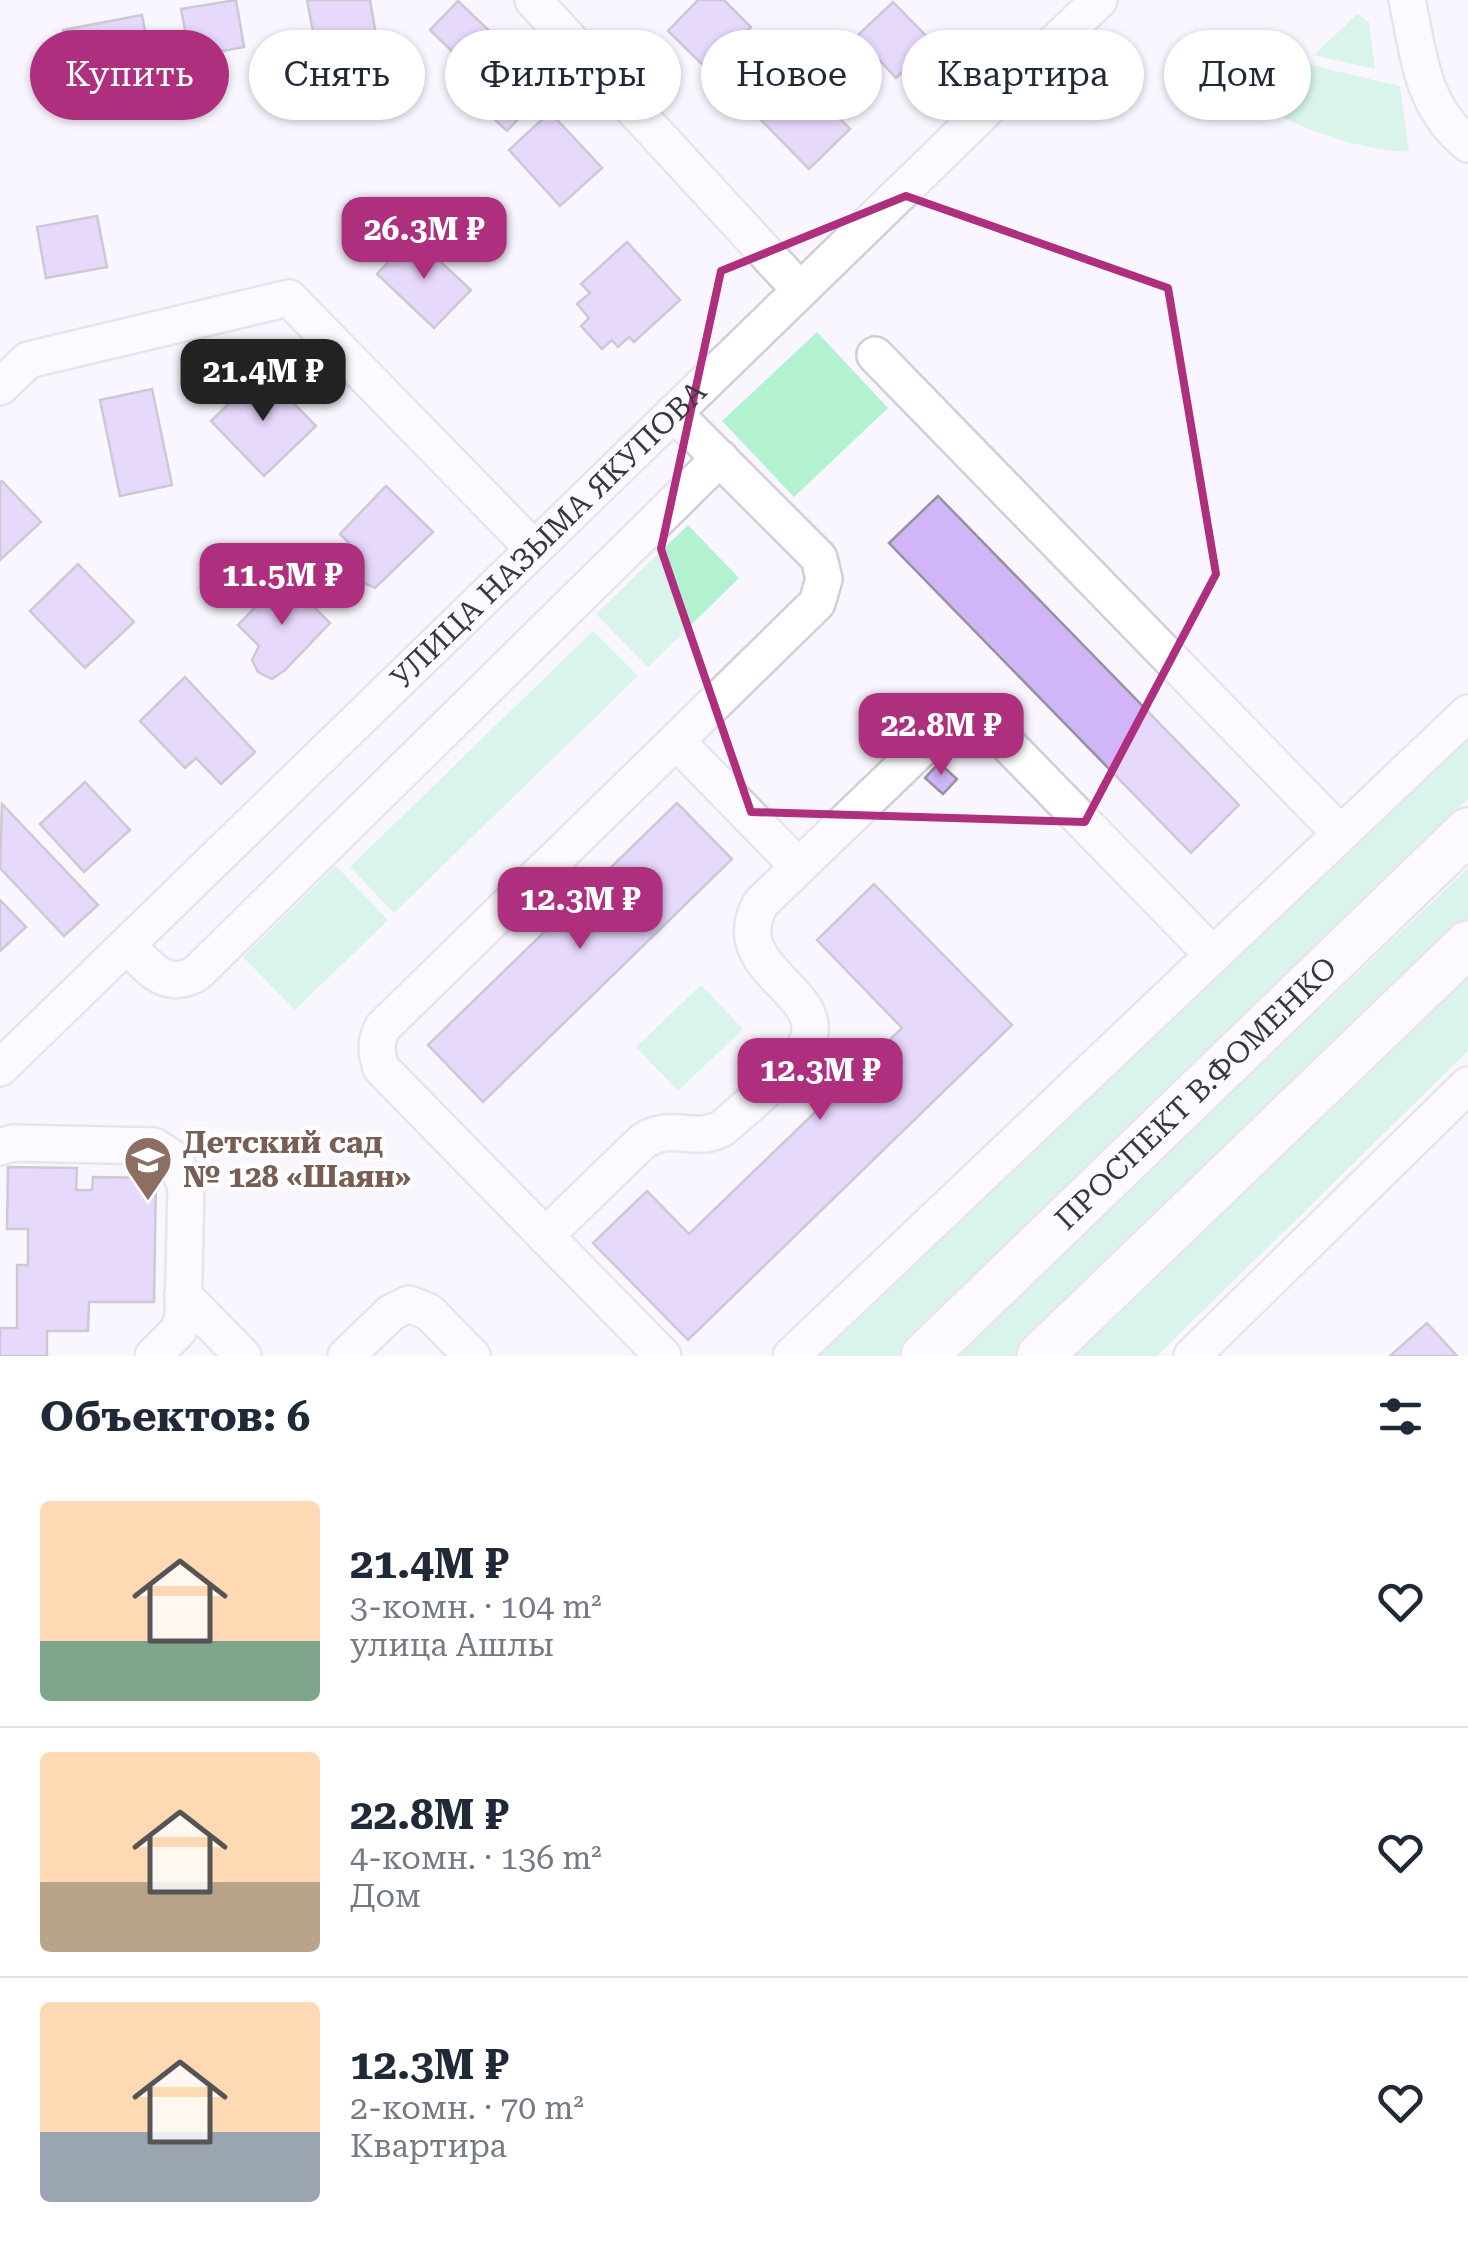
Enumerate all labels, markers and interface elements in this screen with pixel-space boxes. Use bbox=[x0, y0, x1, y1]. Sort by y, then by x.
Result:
chip: Купить bbox=[30, 30, 229, 120]
chip: Снять bbox=[249, 30, 425, 120]
chip: Фильтры bbox=[445, 30, 681, 120]
chip: Новое bbox=[701, 30, 882, 120]
chip: Квартира bbox=[902, 30, 1144, 120]
chip: Дом bbox=[1164, 30, 1311, 120]
pin: 26.3M ₽ bbox=[332, 197, 516, 282]
text: 26.3M ₽ bbox=[364, 210, 484, 248]
pin: 21.4M ₽ bbox=[171, 339, 355, 424]
text: 21.4M ₽ bbox=[203, 352, 323, 390]
street label: УЛИЦА НАЗЫМА ЯКУПОВА bbox=[383, 374, 713, 695]
pin: 11.5M ₽ bbox=[190, 543, 374, 628]
text: 11.5M ₽ bbox=[222, 556, 342, 594]
pin: 22.8M ₽ bbox=[849, 693, 1033, 778]
text: 22.8M ₽ bbox=[881, 706, 1001, 744]
pin: 12.3M ₽ bbox=[488, 867, 672, 952]
text: 12.3M ₽ bbox=[520, 880, 640, 918]
street label: ПРОСПЕКТ В.ФОМЕНКО bbox=[1048, 950, 1343, 1237]
pin: 12.3M ₽ bbox=[728, 1038, 912, 1123]
text: 12.3M ₽ bbox=[760, 1051, 880, 1089]
place label: Детский сад № 128 «Шаян» bbox=[183, 1125, 411, 1194]
school or university icon: Детский сад № 128 «Шаян» bbox=[122, 1134, 174, 1202]
icon: filters bbox=[1373, 1389, 1428, 1444]
text: Объектов: 6 bbox=[40, 1392, 310, 1441]
text: 21.4M ₽ bbox=[350, 1539, 508, 1588]
icon: home bbox=[120, 1541, 240, 1661]
icon: heart bbox=[1373, 1574, 1428, 1629]
text: 3-комн. · 104 m² bbox=[350, 1588, 602, 1626]
text: улица Ашлы bbox=[350, 1626, 554, 1664]
text: 22.8M ₽ bbox=[350, 1790, 508, 1839]
icon: home bbox=[120, 1792, 240, 1912]
icon: heart bbox=[1373, 1825, 1428, 1880]
text: 4-комн. · 136 m² bbox=[350, 1839, 602, 1877]
text: Дом bbox=[350, 1877, 421, 1915]
text: 12.3M ₽ bbox=[350, 2040, 508, 2089]
icon: home bbox=[120, 2042, 240, 2162]
icon: heart bbox=[1373, 2075, 1428, 2130]
text: 2-комн. · 70 m² bbox=[350, 2089, 584, 2127]
text: Квартира bbox=[350, 2127, 507, 2165]

